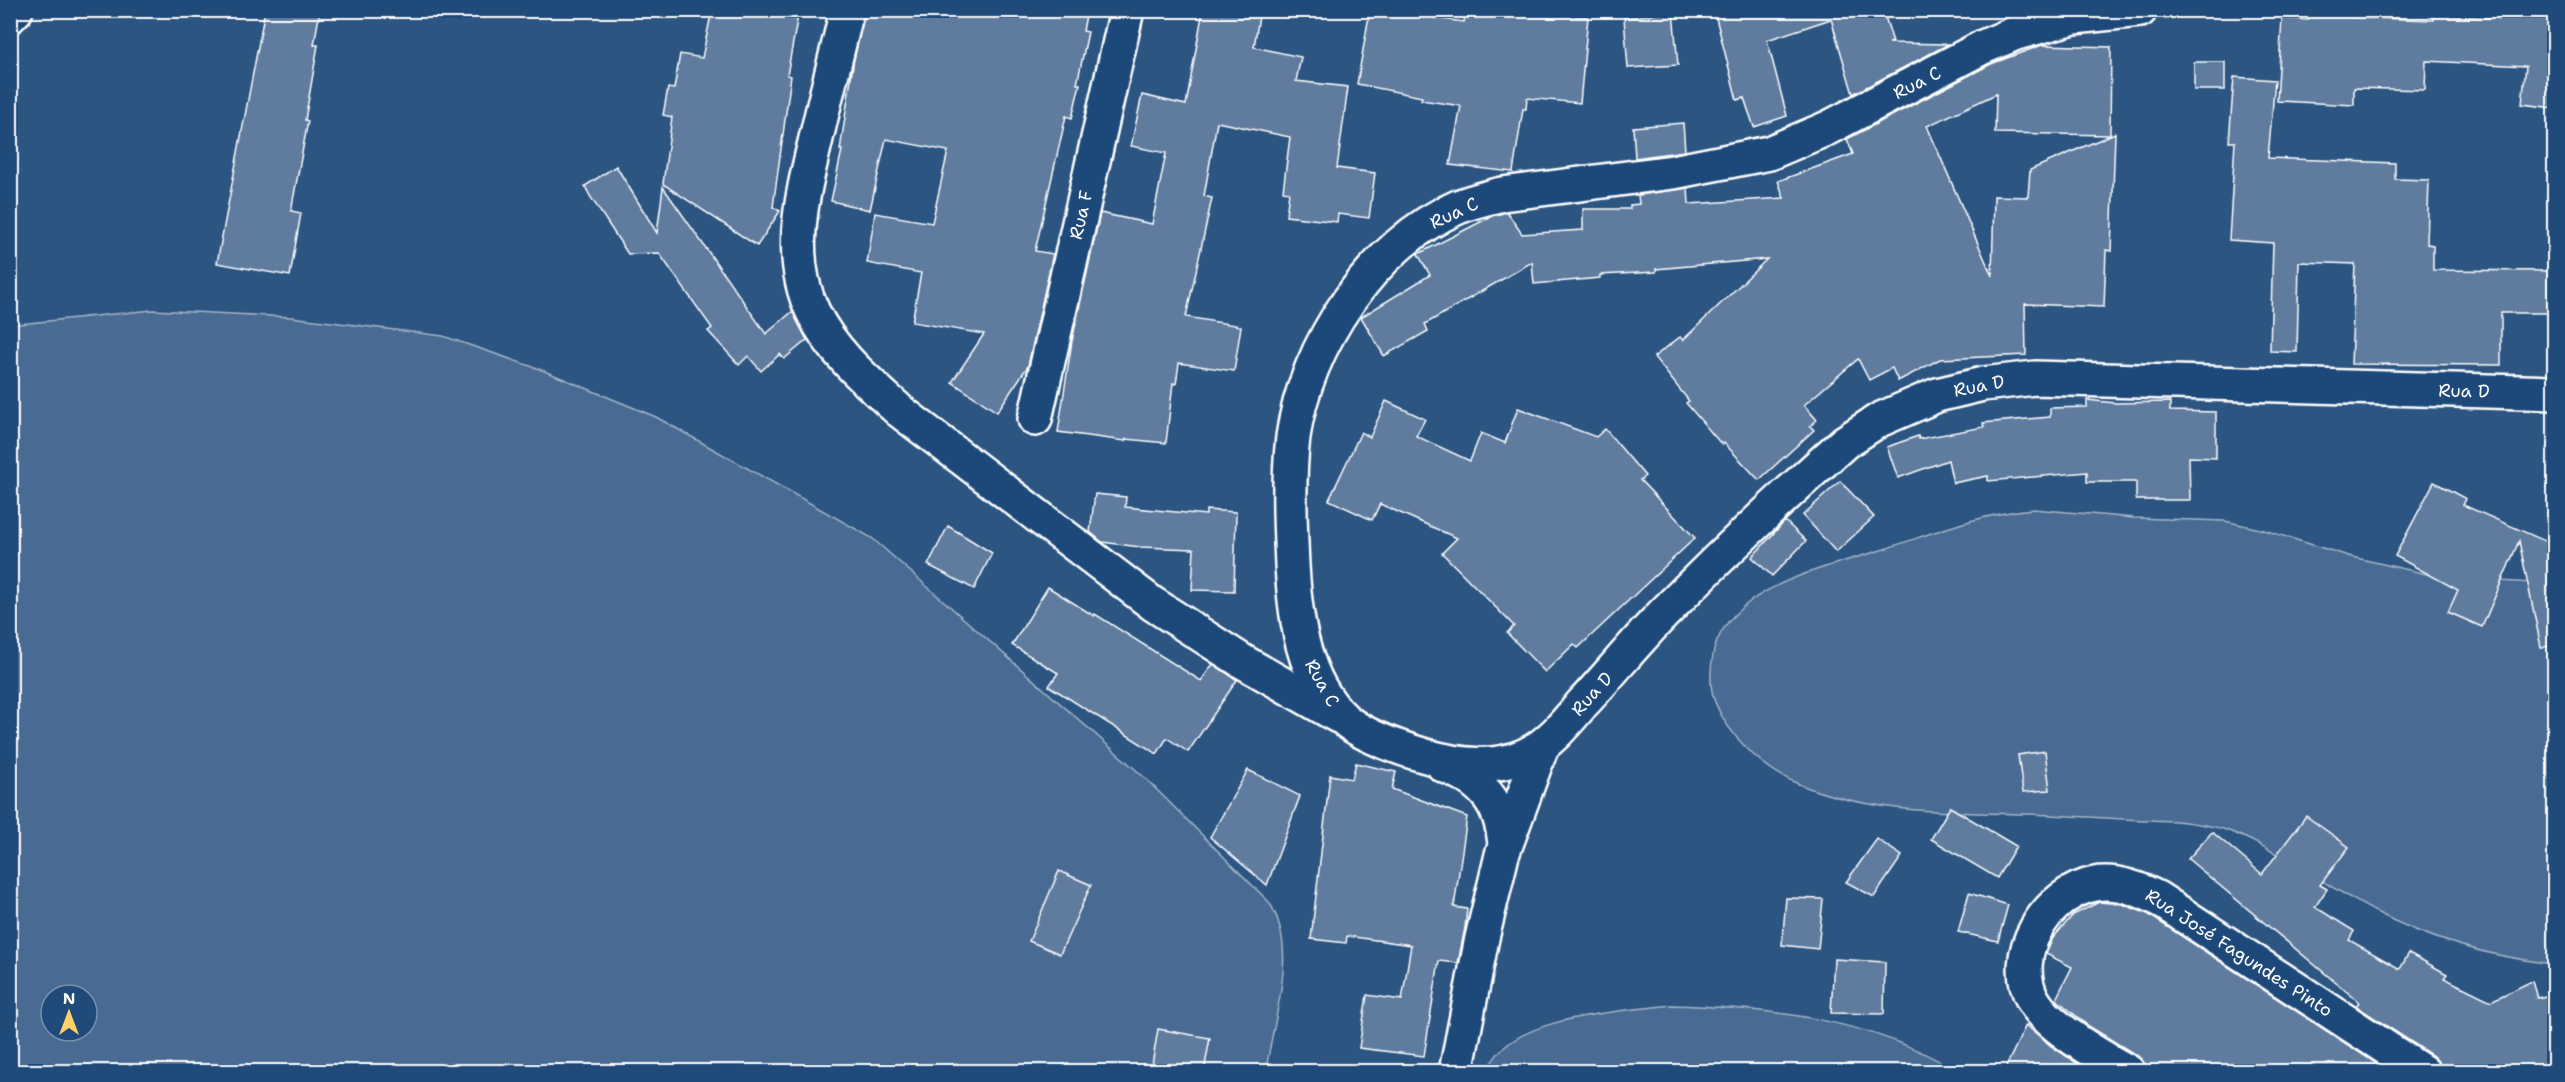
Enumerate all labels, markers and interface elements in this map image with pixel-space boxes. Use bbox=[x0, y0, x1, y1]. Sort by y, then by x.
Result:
street label: Rua C bbox=[1889, 61, 1945, 105]
street label: Rua F bbox=[1064, 188, 1098, 242]
street label: Rua C bbox=[1426, 191, 1482, 235]
street label: Rua D bbox=[1951, 369, 2007, 403]
street label: Rua D bbox=[2438, 379, 2490, 403]
street label: Rua C bbox=[1299, 655, 1345, 711]
street label: Rua D bbox=[1566, 667, 1618, 721]
street label: Rua José Fagundes Pinto bbox=[2141, 883, 2337, 1023]
north arrow bbox=[39, 983, 99, 1043]
text: N bbox=[63, 988, 75, 1009]

